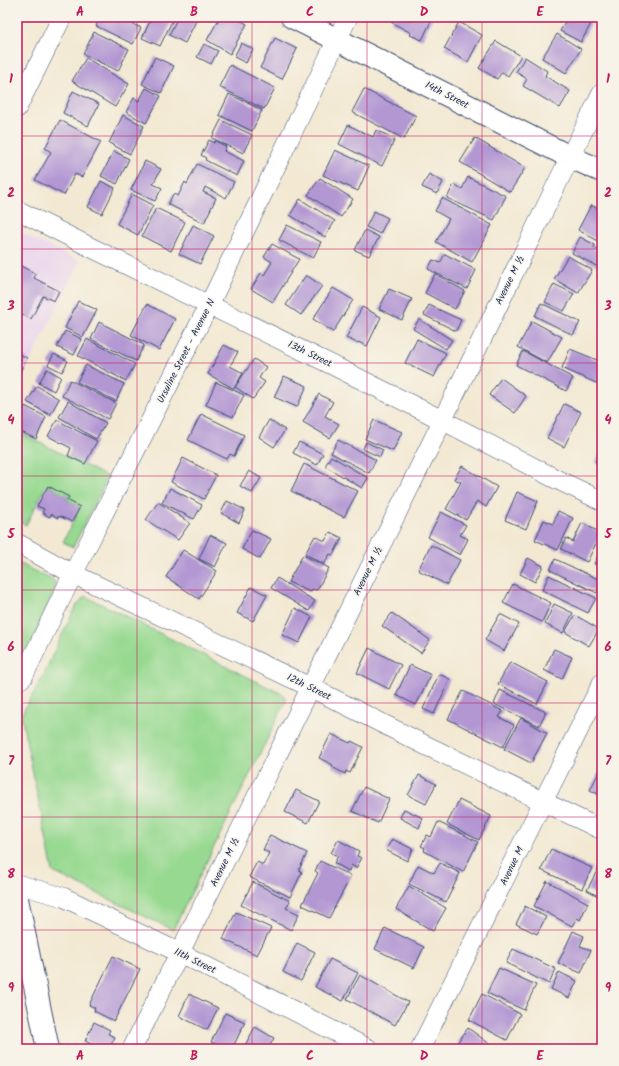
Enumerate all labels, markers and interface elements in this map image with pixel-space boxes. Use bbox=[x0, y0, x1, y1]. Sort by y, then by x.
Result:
text: A bbox=[76, 2, 84, 23]
text: B bbox=[190, 2, 198, 23]
text: C bbox=[306, 2, 314, 23]
text: D bbox=[420, 2, 429, 23]
text: E bbox=[536, 2, 544, 23]
text: 1 bbox=[9, 69, 13, 90]
text: 1 bbox=[606, 69, 610, 90]
street label: 14th Street bbox=[422, 77, 472, 113]
text: 2 bbox=[7, 183, 15, 204]
text: 2 bbox=[604, 183, 612, 204]
street label: Avenue M ½ bbox=[491, 253, 529, 307]
text: 3 bbox=[6, 296, 15, 317]
street label: Ursuline Street - Avenue N bbox=[153, 296, 219, 406]
text: 3 bbox=[603, 296, 612, 317]
street label: 13th Street bbox=[285, 336, 335, 372]
text: 4 bbox=[7, 410, 15, 431]
text: 4 bbox=[604, 410, 612, 431]
text: 5 bbox=[7, 524, 16, 545]
text: 5 bbox=[604, 524, 613, 545]
street label: Avenue M ½ bbox=[349, 544, 387, 598]
text: 6 bbox=[7, 637, 15, 658]
text: 6 bbox=[604, 637, 612, 658]
street label: 12th Street bbox=[284, 669, 334, 705]
text: 7 bbox=[8, 751, 15, 772]
text: 7 bbox=[605, 751, 612, 772]
street label: Avenue M ½ bbox=[206, 835, 244, 889]
street label: Avenue M bbox=[496, 844, 528, 888]
text: 8 bbox=[7, 864, 15, 885]
text: 8 bbox=[604, 864, 612, 885]
street label: 11th Street bbox=[171, 944, 219, 978]
text: 9 bbox=[8, 978, 15, 999]
text: 9 bbox=[605, 978, 612, 999]
text: A bbox=[76, 1046, 84, 1066]
text: B bbox=[190, 1046, 198, 1066]
text: C bbox=[306, 1046, 314, 1066]
text: D bbox=[420, 1046, 429, 1066]
text: E bbox=[536, 1046, 544, 1066]

